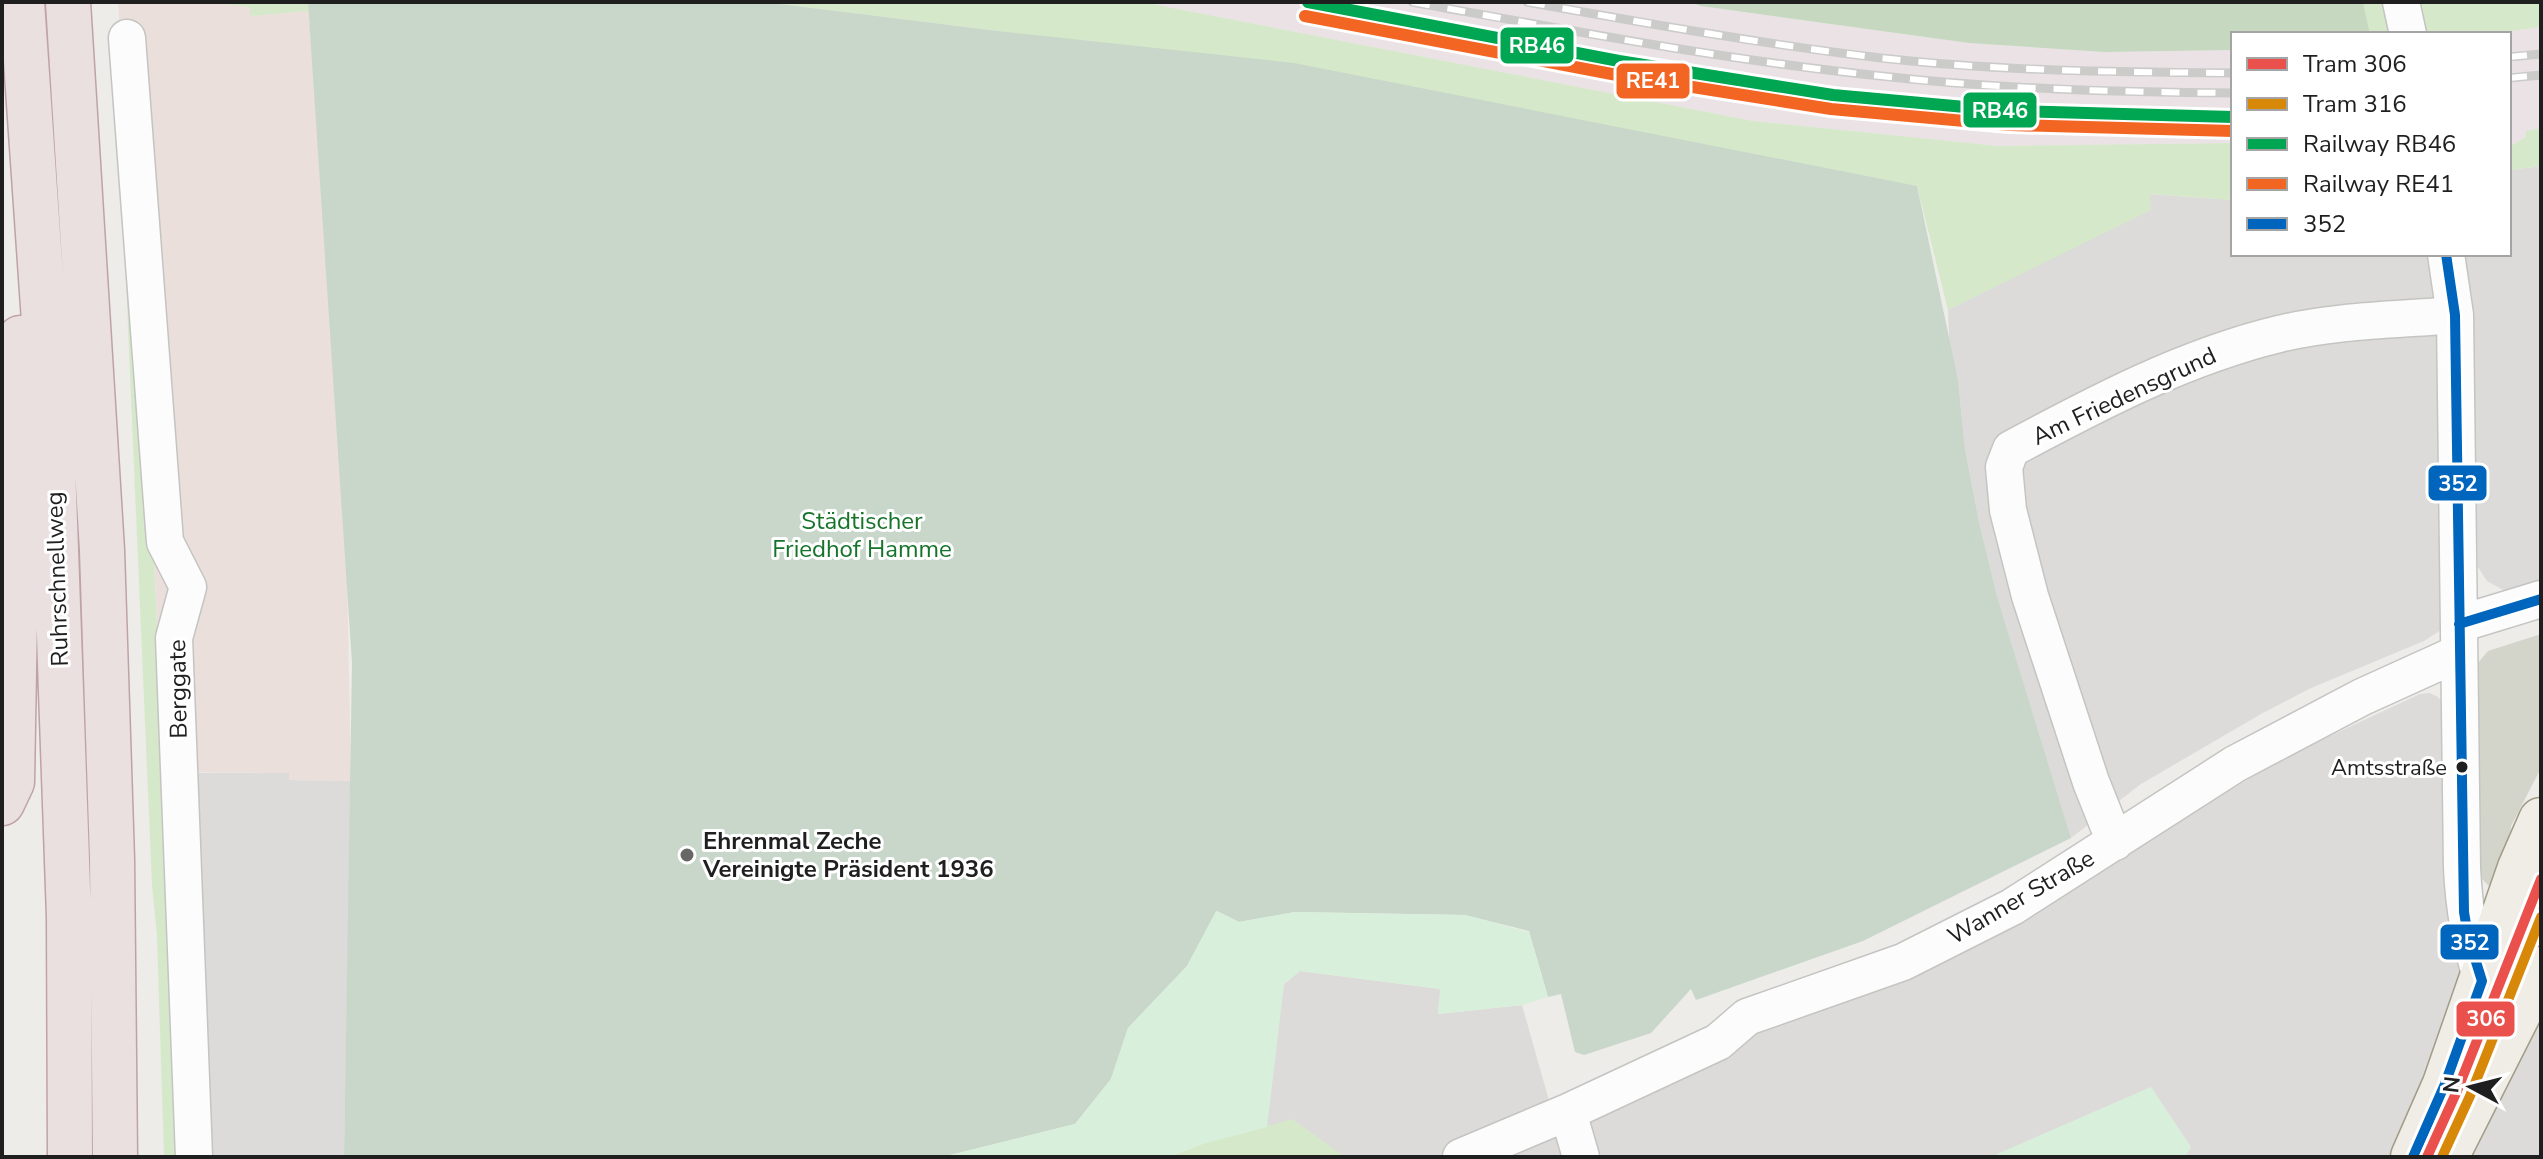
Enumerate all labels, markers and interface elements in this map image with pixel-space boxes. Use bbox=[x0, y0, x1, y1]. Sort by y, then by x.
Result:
line badge: RB46 bbox=[1499, 26, 1575, 65]
text: RB46 bbox=[1509, 31, 1565, 61]
legend bbox=[2231, 32, 2511, 256]
text: Tram 306 bbox=[2303, 48, 2407, 80]
line badge: RE41 bbox=[1615, 62, 1691, 100]
text: RE41 bbox=[1626, 66, 1680, 96]
text: Tram 316 bbox=[2303, 88, 2407, 120]
line badge: RB46 bbox=[1962, 91, 2038, 129]
text: RB46 bbox=[1972, 96, 2028, 126]
text: Railway RB46 bbox=[2303, 128, 2456, 160]
text: Railway RE41 bbox=[2303, 168, 2454, 200]
text: 352 bbox=[2303, 208, 2346, 240]
street label: Am Friedensgrund bbox=[2027, 339, 2221, 453]
line badge: 352 bbox=[2427, 464, 2488, 502]
text: 352 bbox=[2438, 469, 2478, 499]
street label: Ruhrschnellweg bbox=[38, 491, 76, 667]
park label: Städtischer Friedhof Hamme bbox=[772, 505, 952, 565]
street label: Berggate bbox=[161, 639, 195, 739]
place label: Amtsstraße bbox=[2331, 753, 2447, 783]
marker: Amtsstraße bbox=[2454, 759, 2470, 775]
place label: Ehrenmal Zeche Vereinigte Präsident 1936 bbox=[702, 825, 994, 885]
street label: Wanner Straße bbox=[1942, 842, 2100, 952]
marker: Ehrenmal Zeche Vereinigte Präsident 1936 bbox=[678, 846, 696, 864]
line badge: 352 bbox=[2439, 923, 2500, 961]
text: 352 bbox=[2450, 928, 2490, 958]
line badge: 306 bbox=[2455, 1000, 2516, 1038]
text: 306 bbox=[2466, 1004, 2506, 1034]
north arrow bbox=[2431, 1047, 2511, 1127]
text: N bbox=[2436, 1075, 2468, 1095]

